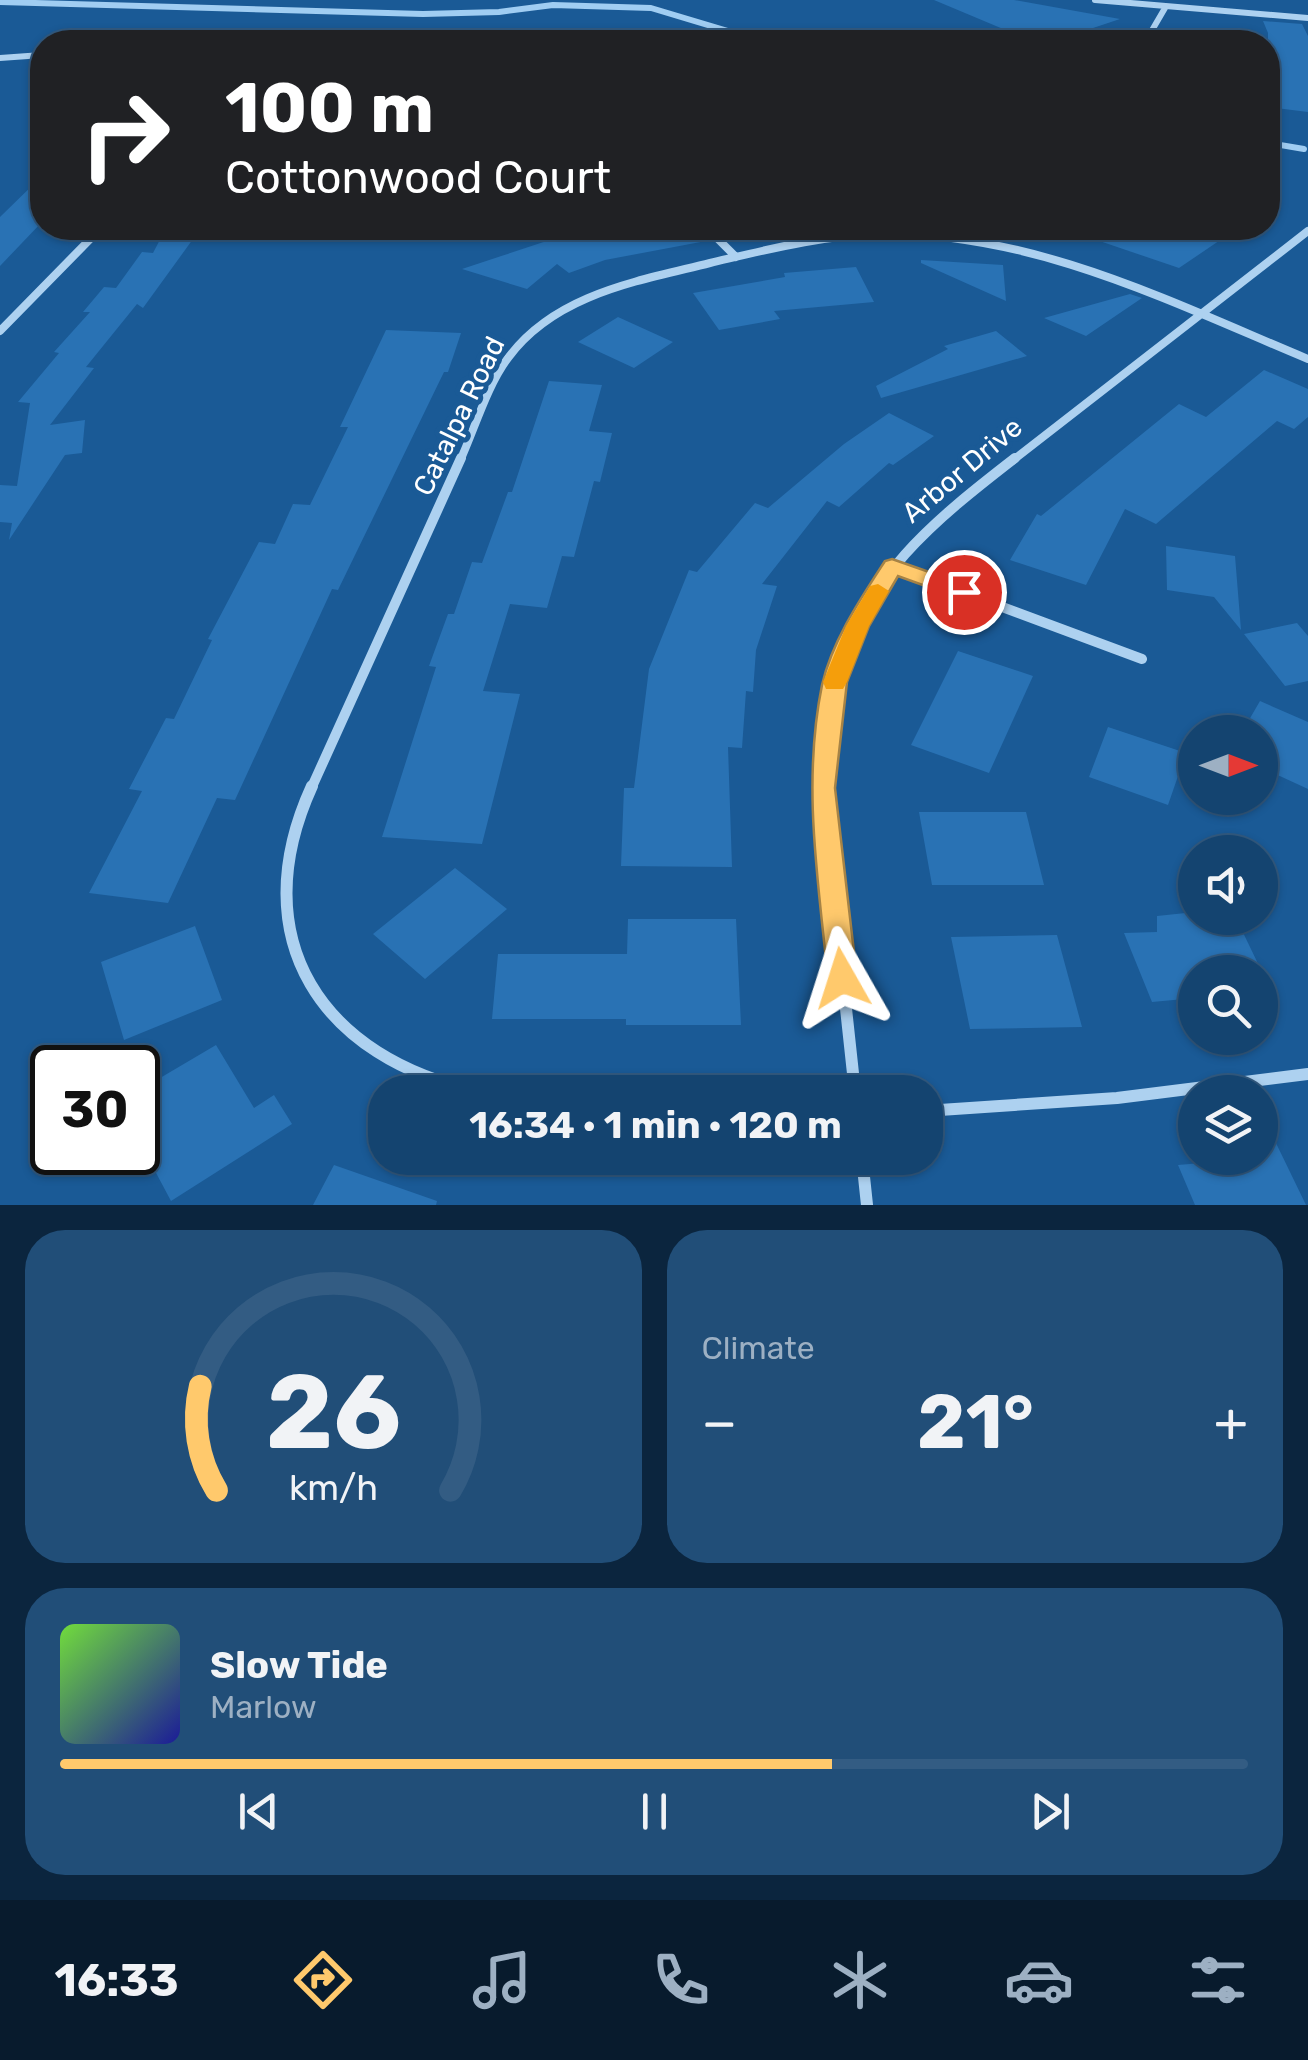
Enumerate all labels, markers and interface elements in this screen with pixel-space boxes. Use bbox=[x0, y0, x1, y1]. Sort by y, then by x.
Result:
text: 100 m bbox=[225, 67, 434, 150]
icon: right bbox=[60, 70, 190, 200]
text: Cottonwood Court bbox=[225, 151, 611, 204]
street label: Catalpa Road bbox=[406, 331, 512, 501]
street label: Arbor Drive bbox=[895, 410, 1029, 530]
pin bbox=[922, 550, 1007, 635]
icon: arrive bbox=[937, 565, 992, 620]
north arrow bbox=[1178, 715, 1278, 815]
map controls bbox=[1178, 715, 1278, 1175]
button: sound bbox=[1178, 835, 1278, 935]
position arrow bbox=[790, 926, 894, 1030]
button: search bbox=[1178, 955, 1278, 1055]
speed limit sign: 30 bbox=[30, 1045, 160, 1175]
button: layers bbox=[1178, 1075, 1278, 1175]
text: 16:34 · 1 min · 120 m bbox=[469, 1102, 842, 1148]
text: Climate bbox=[702, 1329, 815, 1367]
text: 26 bbox=[266, 1351, 401, 1474]
text: 21° bbox=[917, 1378, 1034, 1467]
text: − bbox=[702, 1390, 737, 1455]
text: + bbox=[1214, 1390, 1248, 1455]
text: km/h bbox=[289, 1467, 378, 1509]
text: Slow Tide bbox=[210, 1642, 388, 1688]
text: Marlow bbox=[210, 1688, 317, 1726]
icon: previous bbox=[231, 1784, 286, 1839]
icon: pause bbox=[627, 1784, 682, 1839]
icon: next bbox=[1023, 1784, 1078, 1839]
icon: directions bbox=[288, 1945, 358, 2015]
icon: music bbox=[467, 1945, 537, 2015]
icon: phone bbox=[646, 1945, 716, 2015]
icon: climate bbox=[825, 1945, 895, 2015]
icon: car bbox=[1004, 1945, 1074, 2015]
icon: filters bbox=[1183, 1945, 1253, 2015]
text: 16:33 bbox=[55, 1954, 179, 2007]

